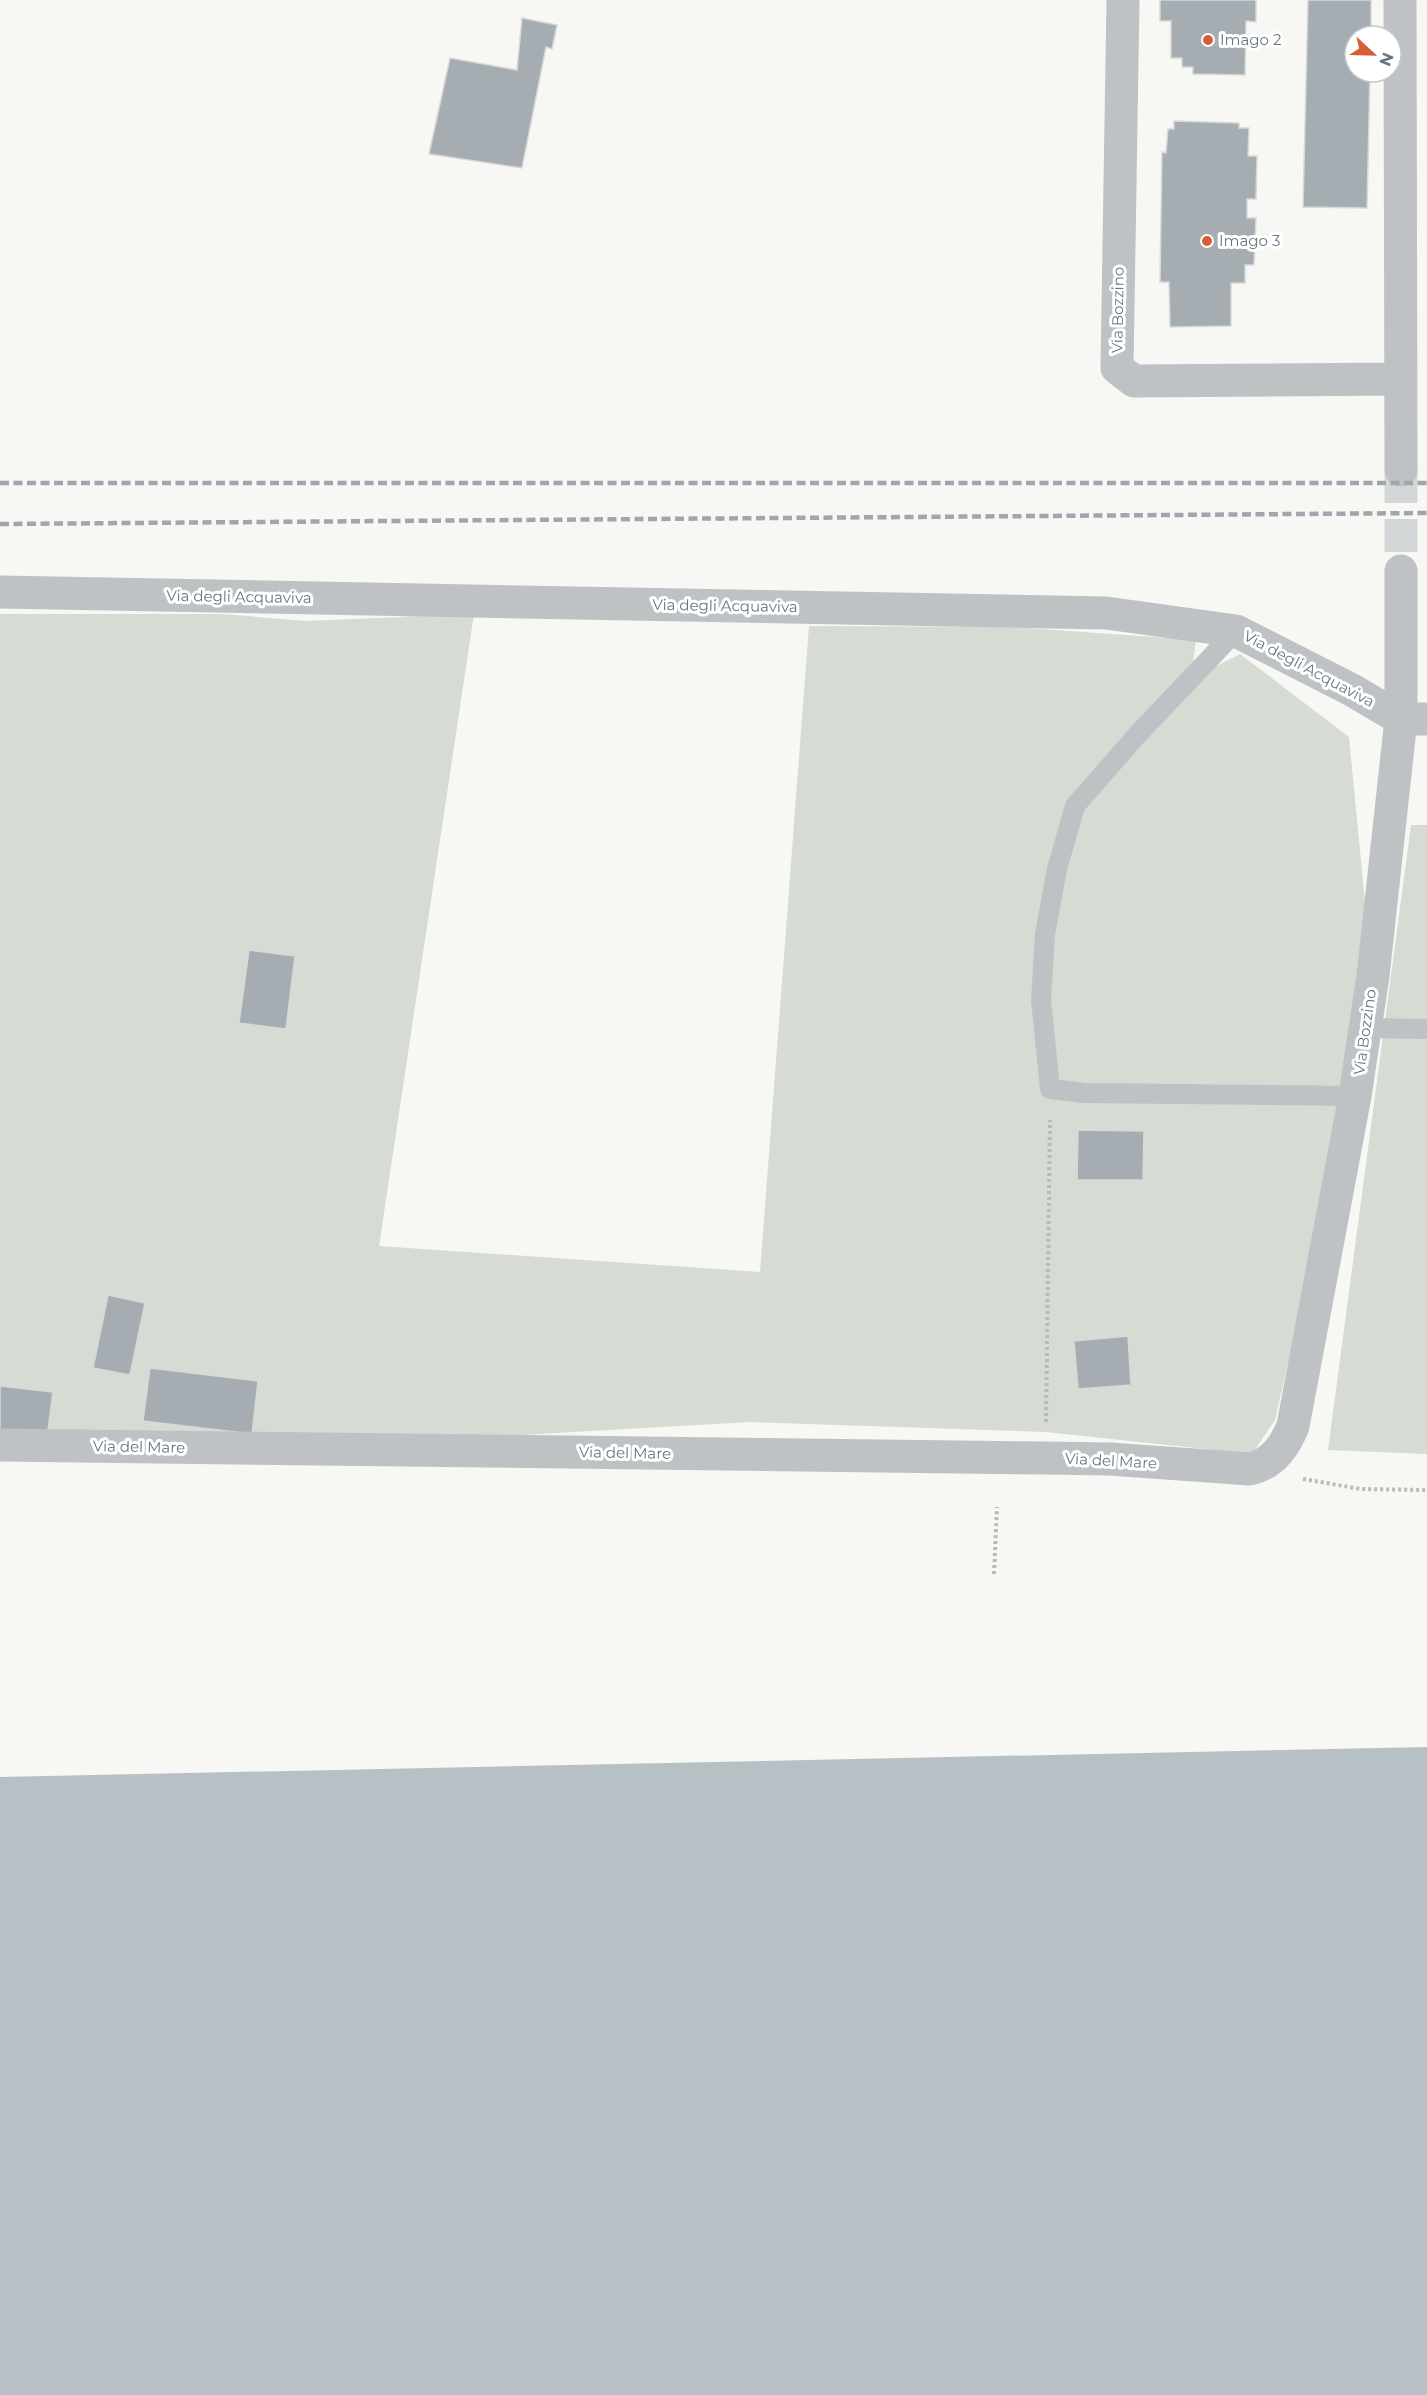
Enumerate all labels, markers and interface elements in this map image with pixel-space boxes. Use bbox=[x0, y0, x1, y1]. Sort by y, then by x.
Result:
north arrow bbox=[1343, 24, 1403, 84]
place label: Imago 2 bbox=[1220, 30, 1281, 49]
marker: Imago 2 bbox=[1201, 33, 1215, 47]
text: N bbox=[1375, 50, 1398, 69]
place label: Imago 3 bbox=[1219, 231, 1280, 250]
marker: Imago 3 bbox=[1200, 234, 1214, 248]
street label: Via Bozzino bbox=[1107, 267, 1128, 353]
street label: Via degli Acquaviva bbox=[166, 586, 312, 607]
street label: Via degli Acquaviva bbox=[652, 595, 798, 616]
street label: Via degli Acquaviva bbox=[1241, 626, 1378, 711]
street label: Via Bozzino bbox=[1349, 988, 1380, 1076]
street label: Via del Mare bbox=[93, 1436, 185, 1457]
street label: Via del Mare bbox=[579, 1442, 671, 1463]
street label: Via del Mare bbox=[1064, 1449, 1158, 1472]

